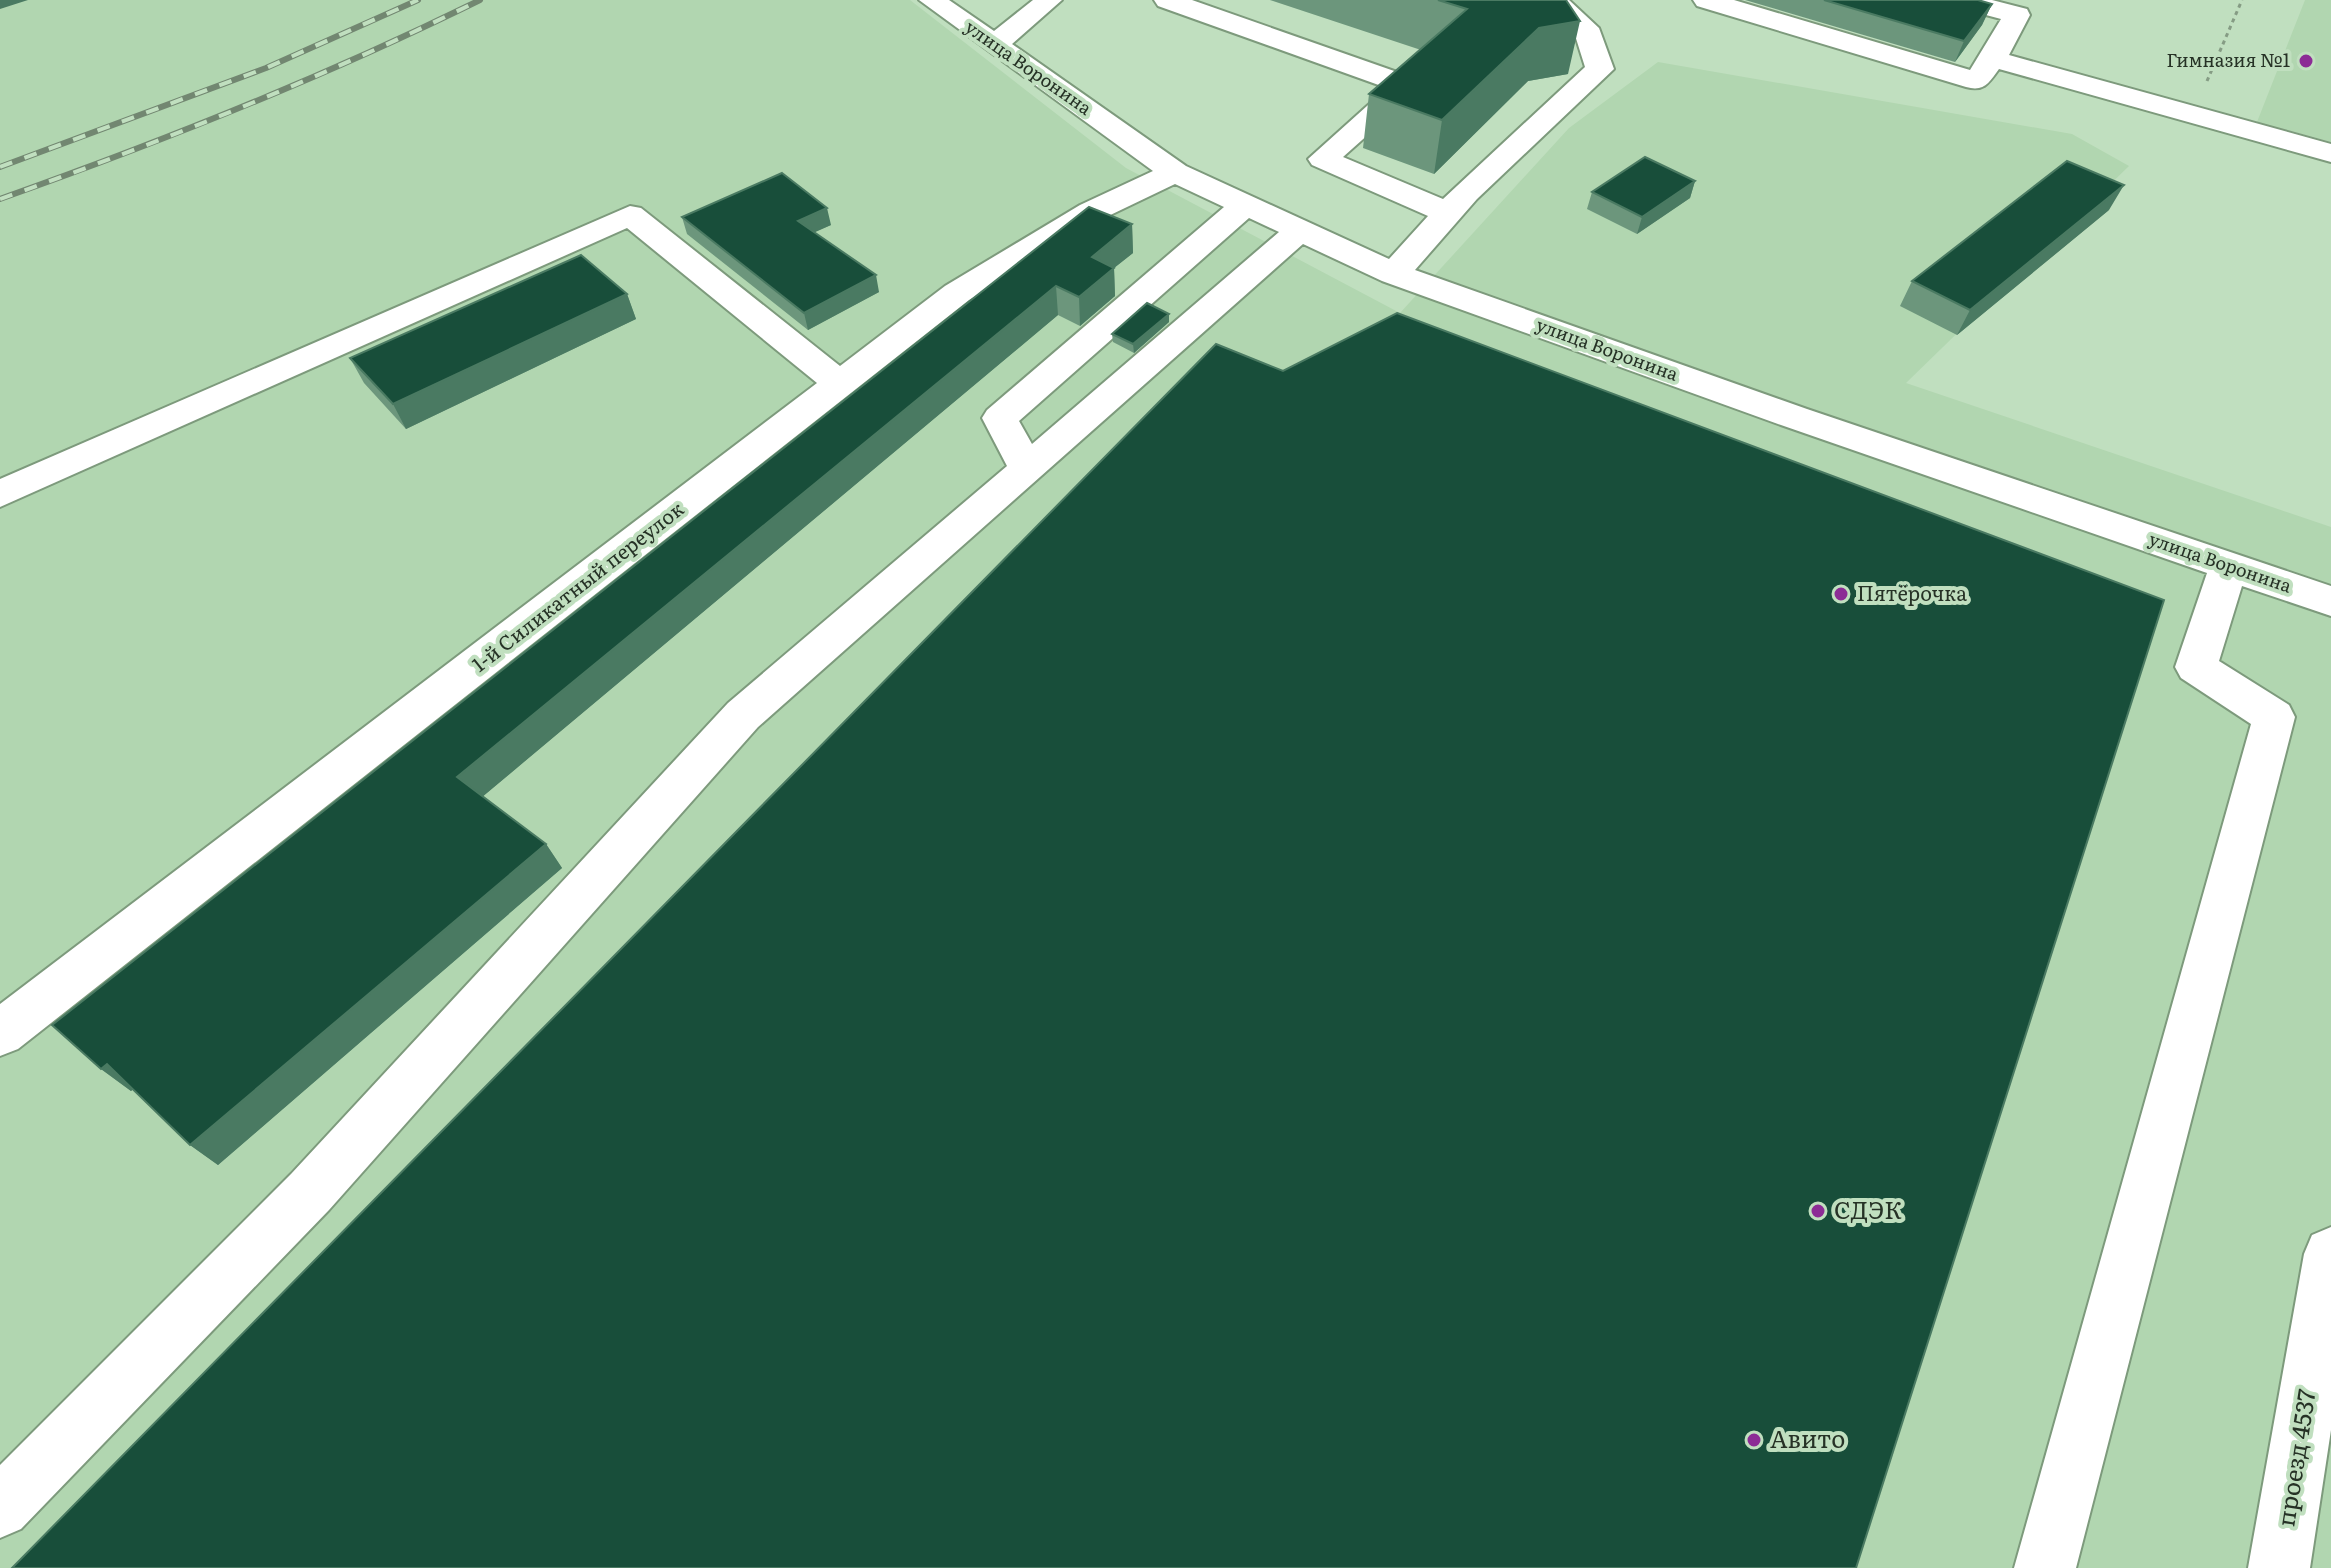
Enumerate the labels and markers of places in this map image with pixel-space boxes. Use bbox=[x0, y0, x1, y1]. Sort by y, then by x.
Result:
place label: Гимназия №1 bbox=[2167, 46, 2290, 73]
marker: Гимназия №1 bbox=[2297, 52, 2315, 70]
place label: Пятёрочка bbox=[1857, 577, 1967, 607]
marker: Пятёрочка bbox=[1832, 585, 1850, 603]
place label: СДЭК bbox=[1834, 1191, 1902, 1226]
marker: СДЭК bbox=[1809, 1202, 1827, 1220]
place label: Авито bbox=[1770, 1420, 1845, 1455]
marker: Авито bbox=[1745, 1431, 1763, 1449]

